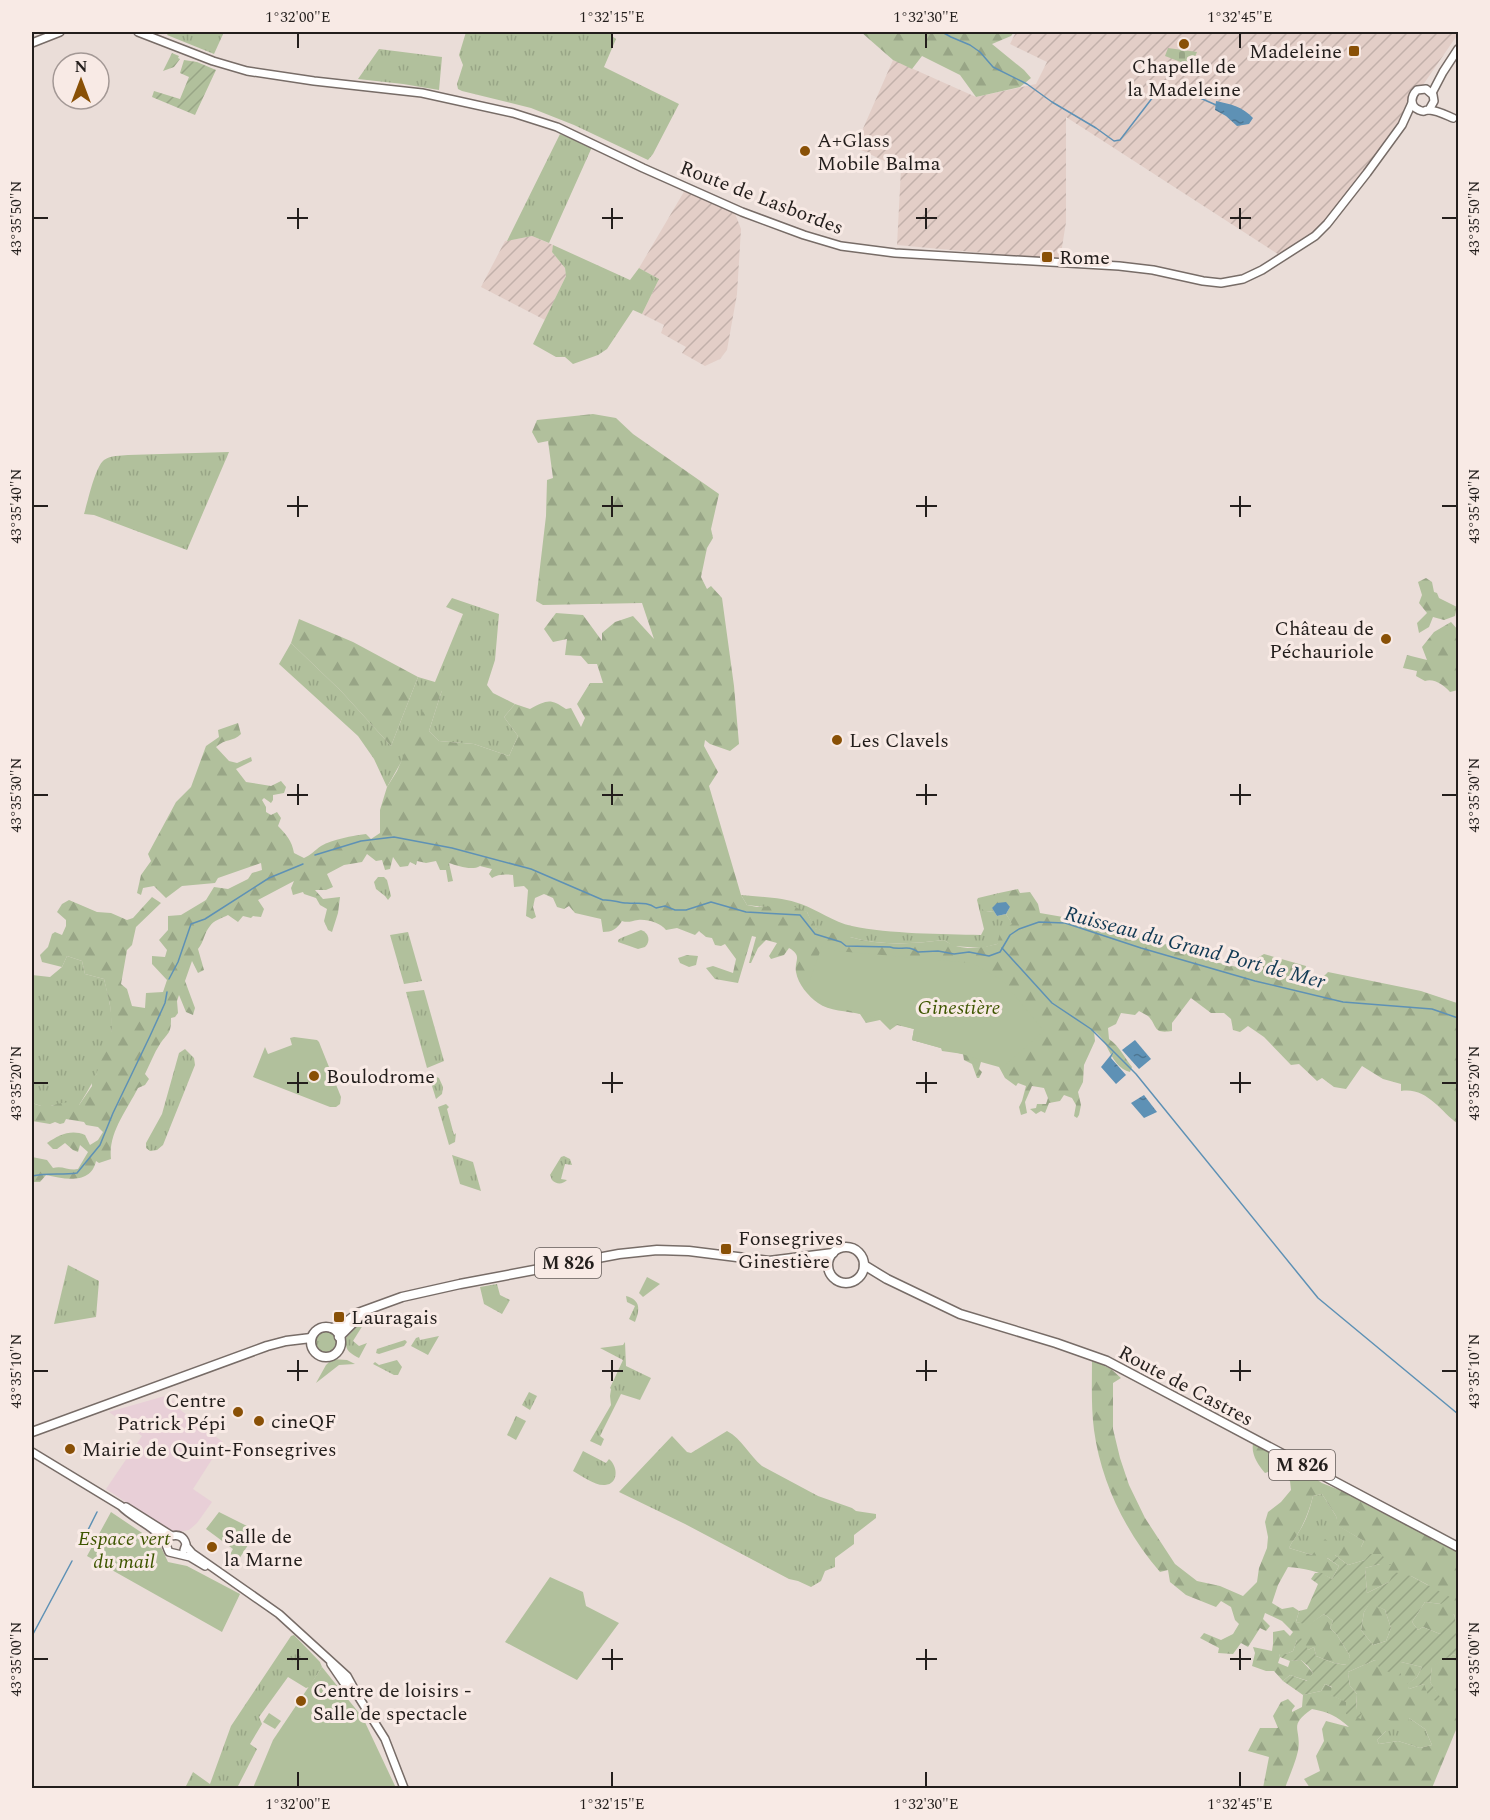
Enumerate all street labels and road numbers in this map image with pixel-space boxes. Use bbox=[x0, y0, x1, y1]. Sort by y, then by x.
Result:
street label: Route de Lasbordes bbox=[675, 153, 848, 243]
road number: M 826 bbox=[535, 1248, 601, 1278]
street label: Route de Castres bbox=[1113, 1338, 1258, 1434]
road number: M 826 bbox=[1269, 1450, 1335, 1480]

